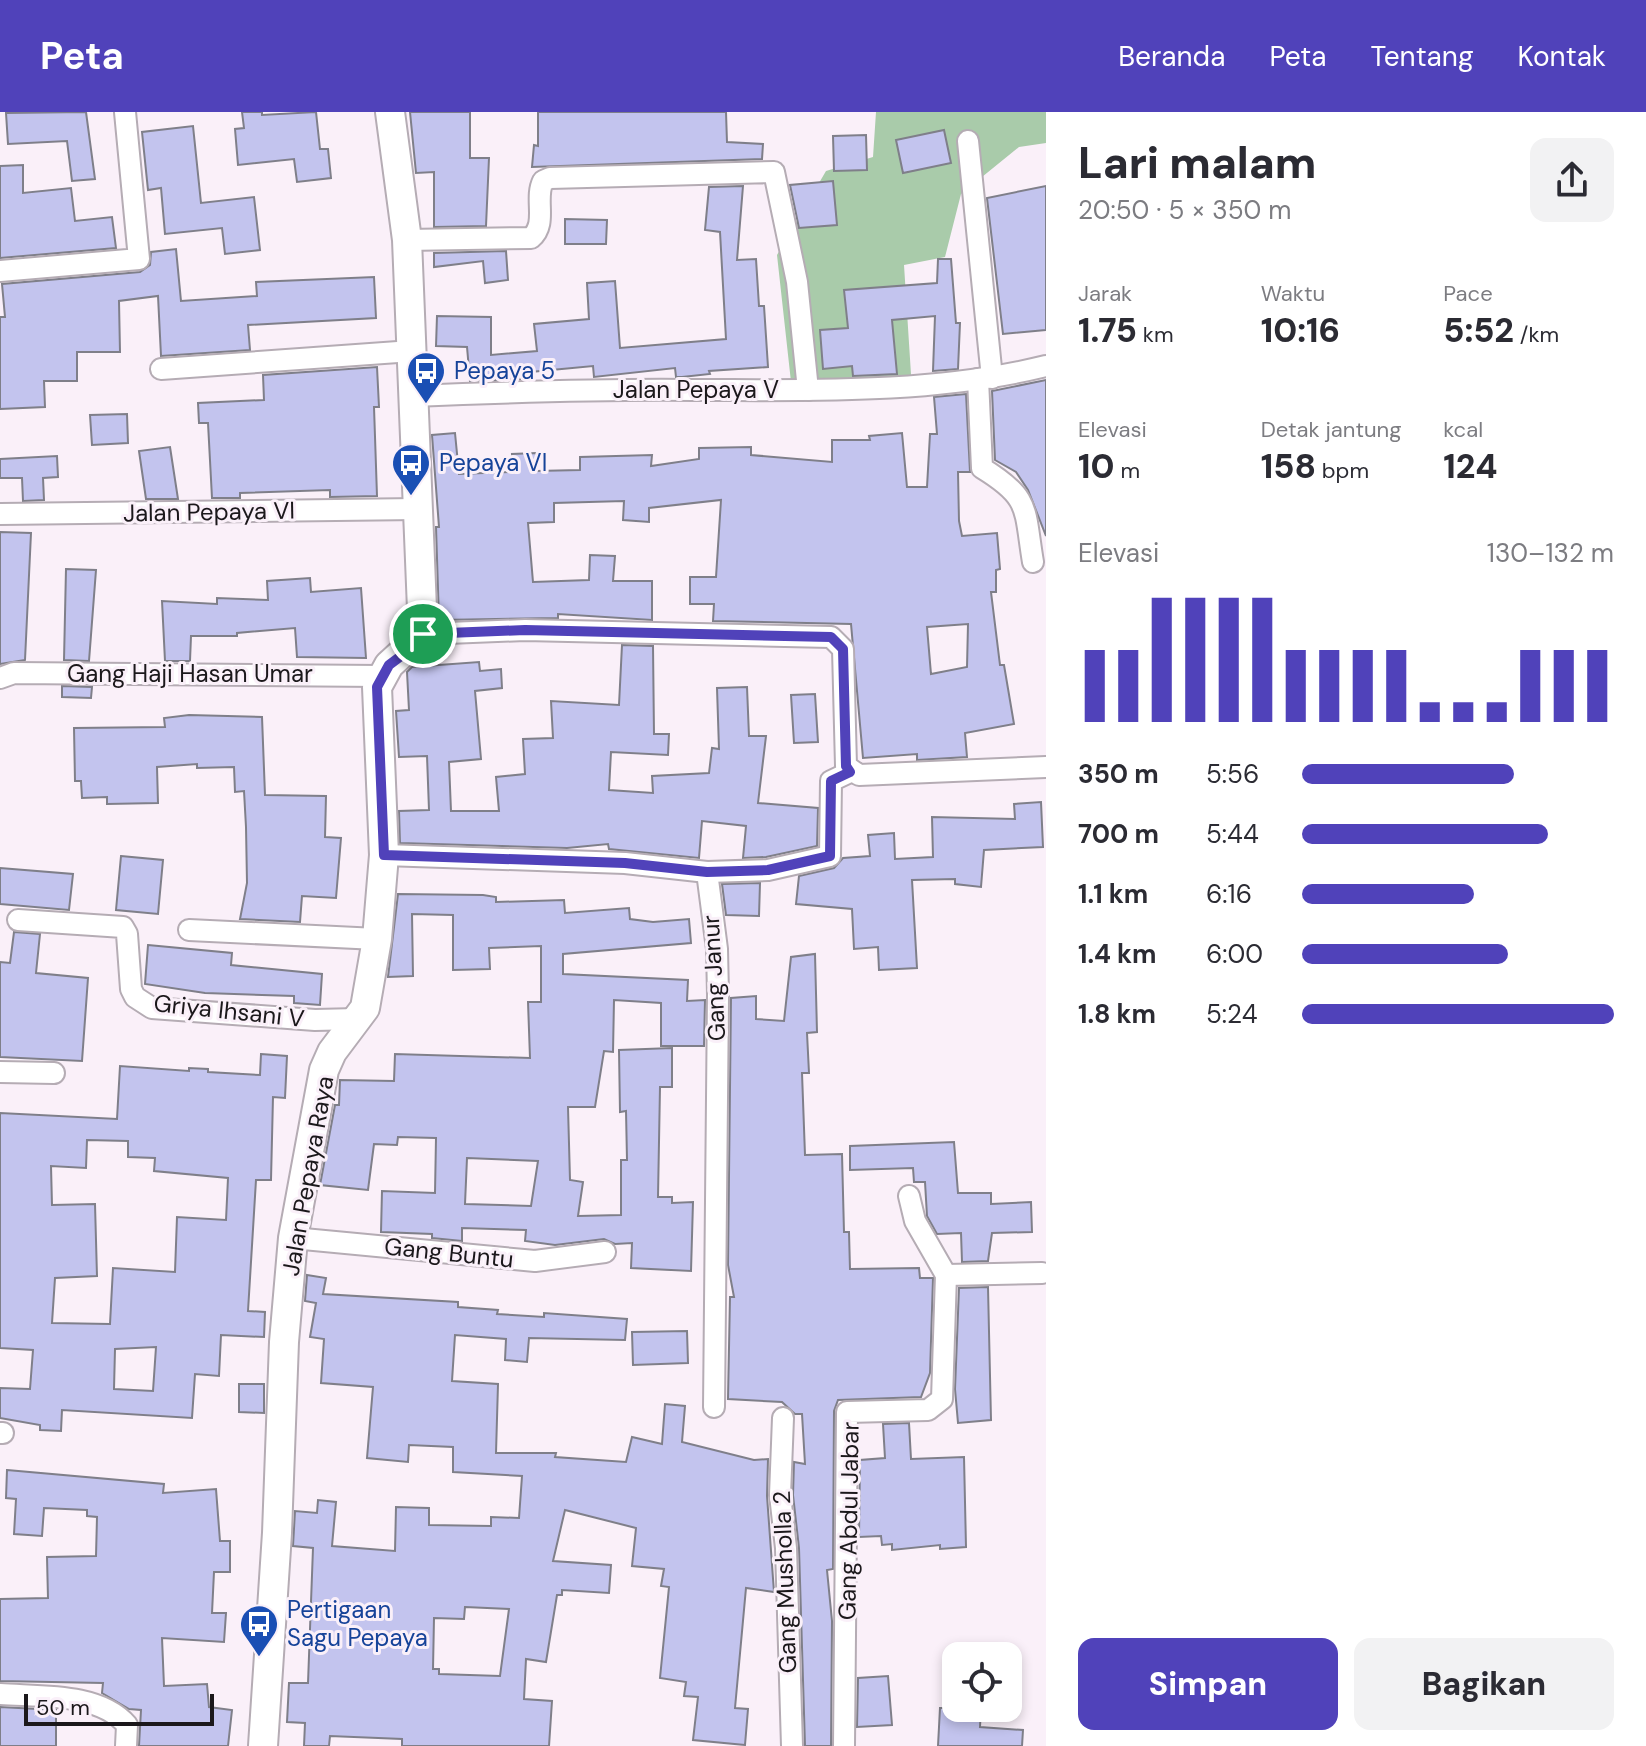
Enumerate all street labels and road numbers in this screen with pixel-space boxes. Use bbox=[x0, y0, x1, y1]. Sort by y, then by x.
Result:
street label: Jalan Pepaya V bbox=[613, 374, 779, 405]
street label: Jalan Pepaya VI bbox=[123, 495, 295, 528]
street label: Gang Haji Hasan Umar bbox=[67, 658, 313, 689]
street label: Gang Janur bbox=[695, 914, 732, 1042]
street label: Griya Ihsani V bbox=[152, 987, 306, 1034]
street label: Jalan Pepaya Raya bbox=[275, 1073, 340, 1278]
street label: Gang Buntu bbox=[383, 1230, 515, 1275]
street label: Gang Abdul Jabar bbox=[831, 1421, 866, 1620]
street label: Gang Musholla 2 bbox=[766, 1490, 803, 1674]

